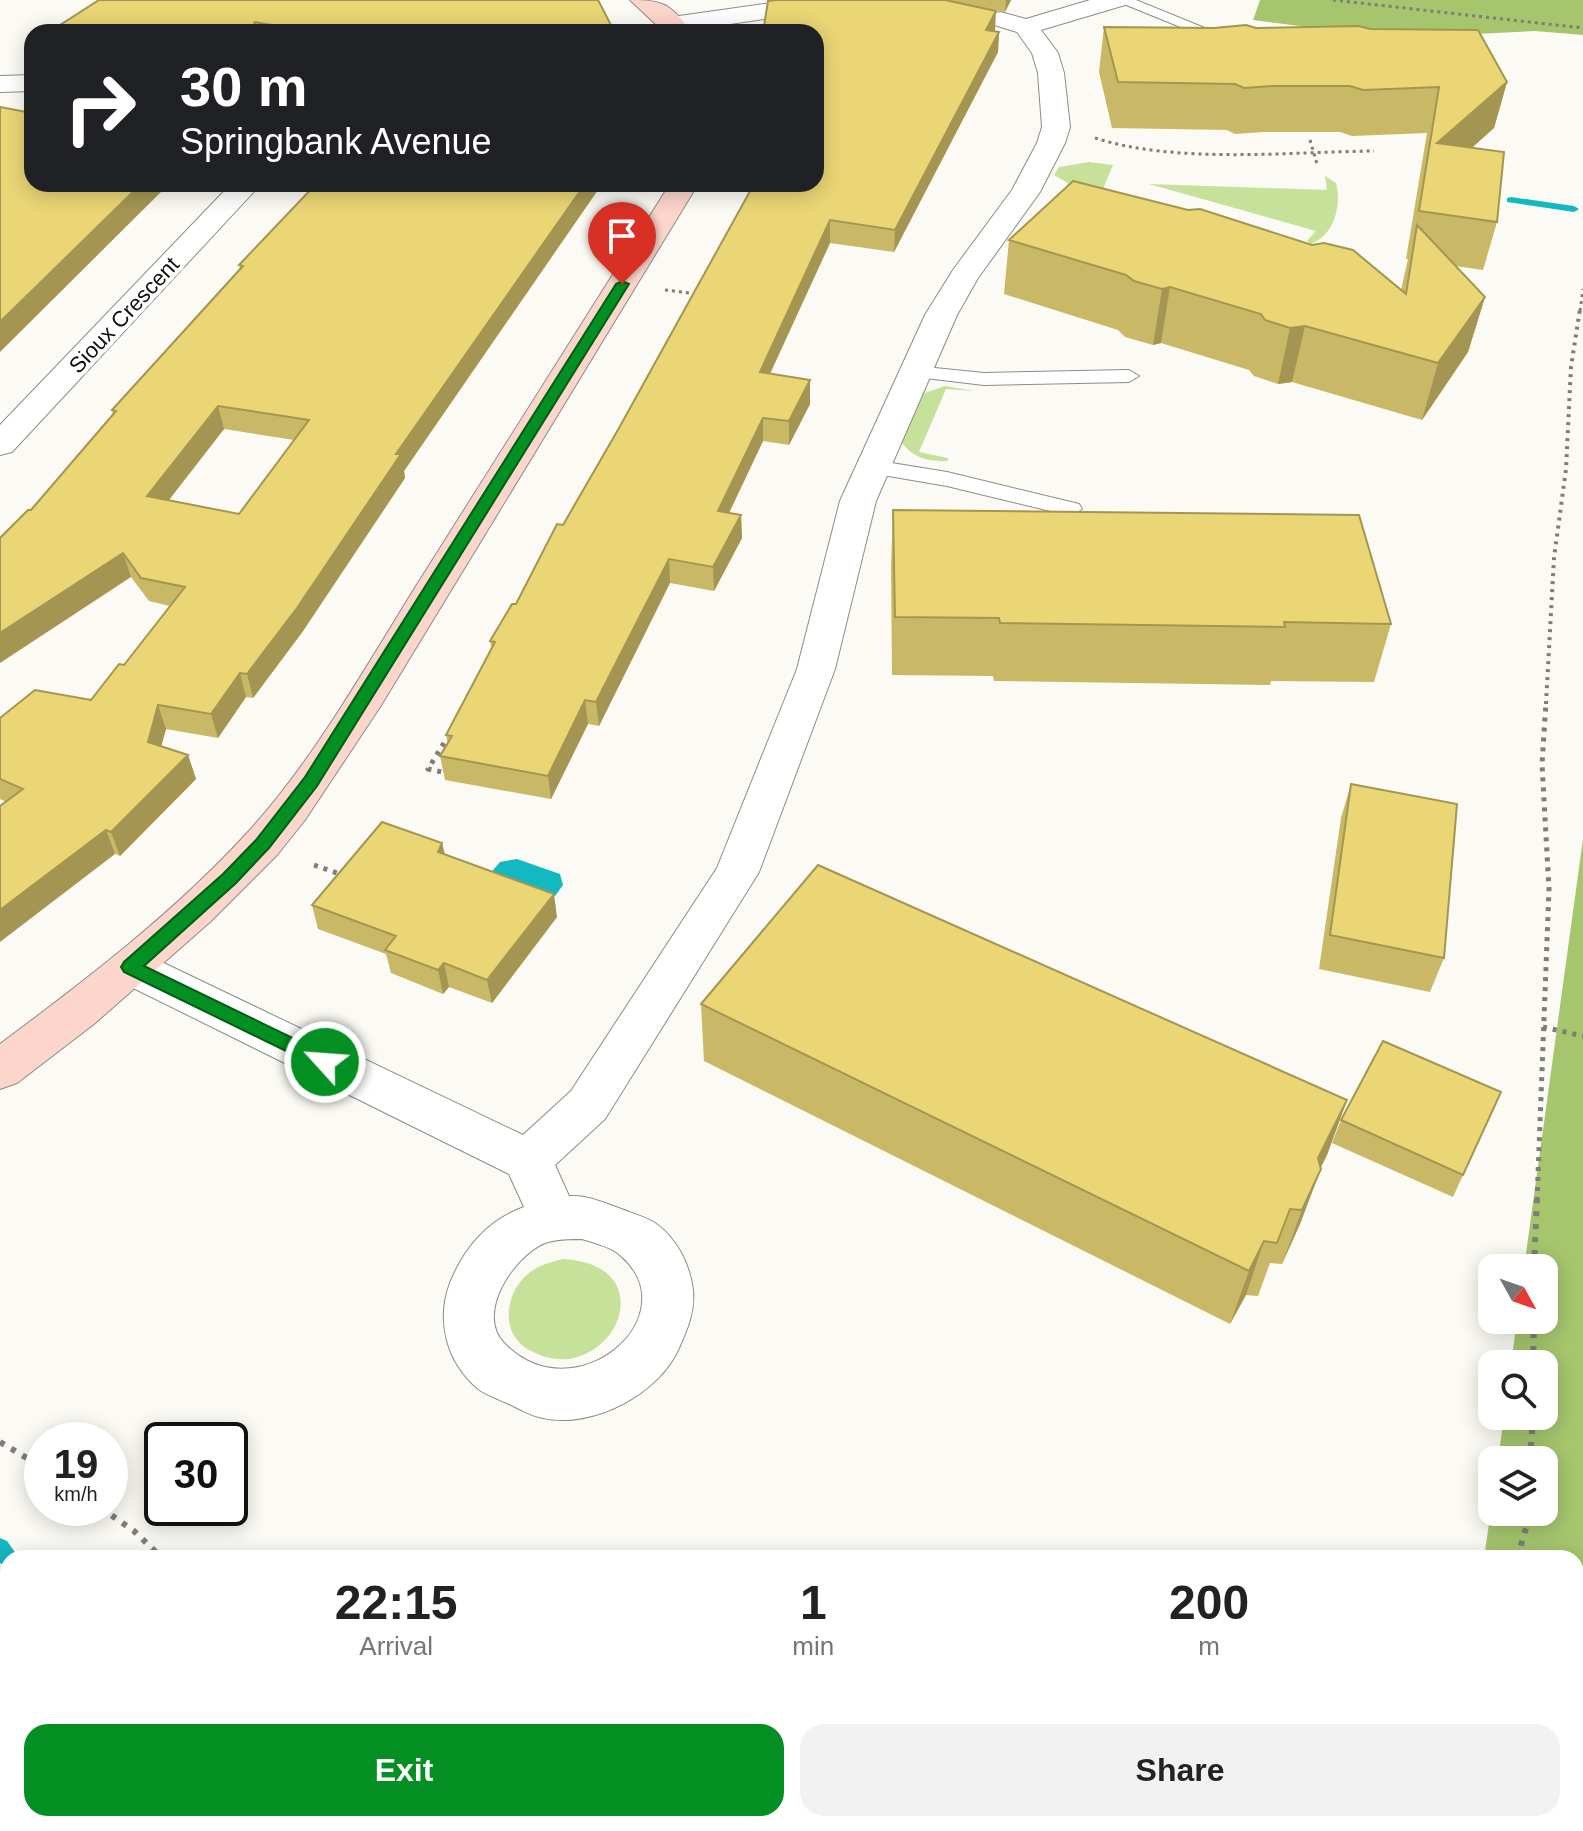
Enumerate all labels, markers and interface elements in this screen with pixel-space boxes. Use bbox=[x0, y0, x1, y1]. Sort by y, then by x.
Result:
text: 30 m bbox=[180, 55, 308, 118]
icon: right bbox=[48, 56, 152, 160]
text: Springbank Avenue bbox=[180, 121, 492, 162]
pin bbox=[588, 202, 656, 284]
icon: arrive bbox=[600, 214, 644, 258]
street label: Sioux Crescent bbox=[64, 252, 184, 378]
position arrow bbox=[283, 1020, 367, 1104]
north arrow bbox=[1478, 1254, 1558, 1334]
map controls bbox=[1478, 1254, 1558, 1526]
button: search bbox=[1478, 1350, 1558, 1430]
speed limit sign: 30 bbox=[144, 1422, 248, 1526]
text: 19 bbox=[54, 1442, 98, 1486]
button: layers bbox=[1478, 1446, 1558, 1526]
text: km/h bbox=[54, 1483, 98, 1505]
text: 22:15 bbox=[335, 1576, 458, 1629]
text: 1 bbox=[800, 1576, 827, 1629]
text: 200 bbox=[1169, 1576, 1249, 1629]
text: Arrival bbox=[359, 1631, 433, 1661]
text: min bbox=[792, 1631, 834, 1661]
text: m bbox=[1198, 1631, 1220, 1661]
button: Exit bbox=[24, 1724, 784, 1816]
button: Share bbox=[800, 1724, 1560, 1816]

